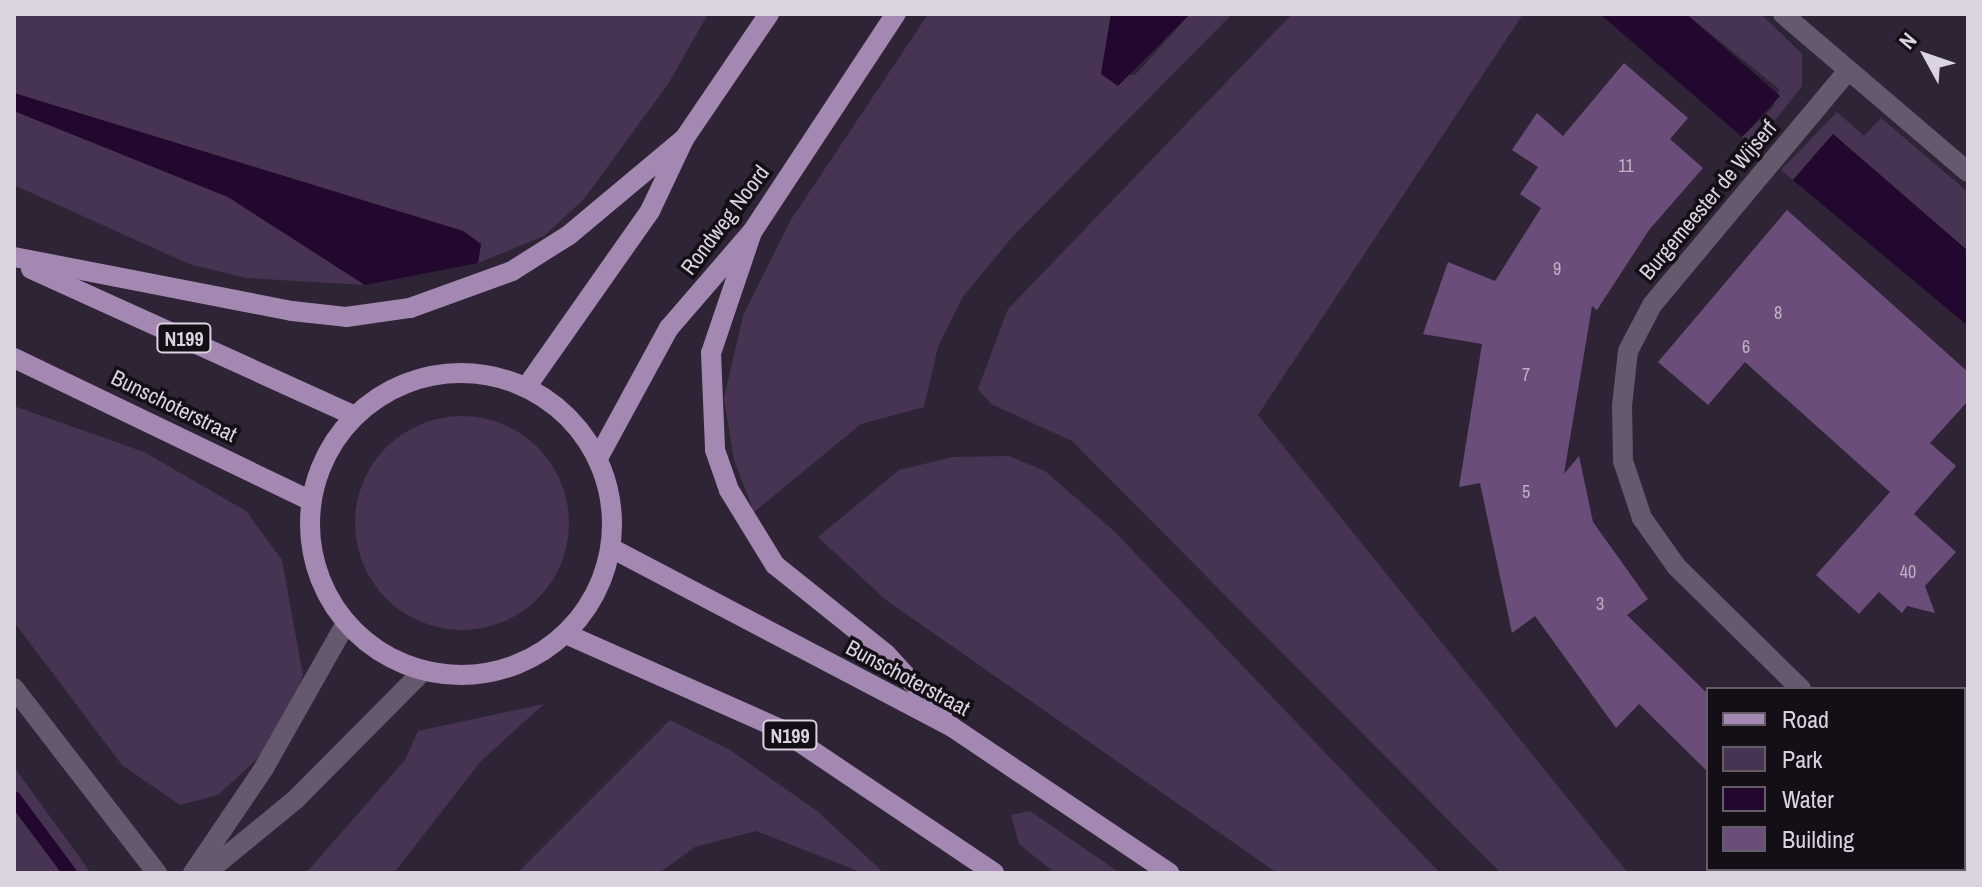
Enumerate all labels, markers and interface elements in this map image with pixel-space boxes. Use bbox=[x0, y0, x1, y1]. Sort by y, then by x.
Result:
north arrow bbox=[1886, 16, 1966, 96]
text: N bbox=[1892, 26, 1923, 55]
street label: Burgemeester de Wijserf bbox=[1634, 115, 1782, 285]
house number: 11 bbox=[1618, 155, 1634, 177]
street label: Rondweg Noord bbox=[675, 160, 775, 280]
house number: 9 bbox=[1553, 258, 1561, 280]
house number: 8 bbox=[1774, 302, 1782, 324]
road number: N199 bbox=[156, 322, 212, 354]
house number: 6 bbox=[1742, 336, 1750, 358]
street label: Bunschoterstraat bbox=[107, 364, 241, 448]
house number: 7 bbox=[1522, 364, 1530, 386]
house number: 5 bbox=[1522, 481, 1530, 503]
house number: 40 bbox=[1900, 561, 1916, 583]
house number: 3 bbox=[1596, 593, 1604, 615]
street label: Bunschoterstraat bbox=[842, 634, 974, 722]
legend bbox=[1706, 687, 1966, 871]
text: Road bbox=[1782, 703, 1829, 735]
road number: N199 bbox=[762, 719, 818, 751]
text: Park bbox=[1782, 743, 1822, 775]
text: Water bbox=[1782, 783, 1834, 815]
text: Building bbox=[1782, 823, 1854, 855]

